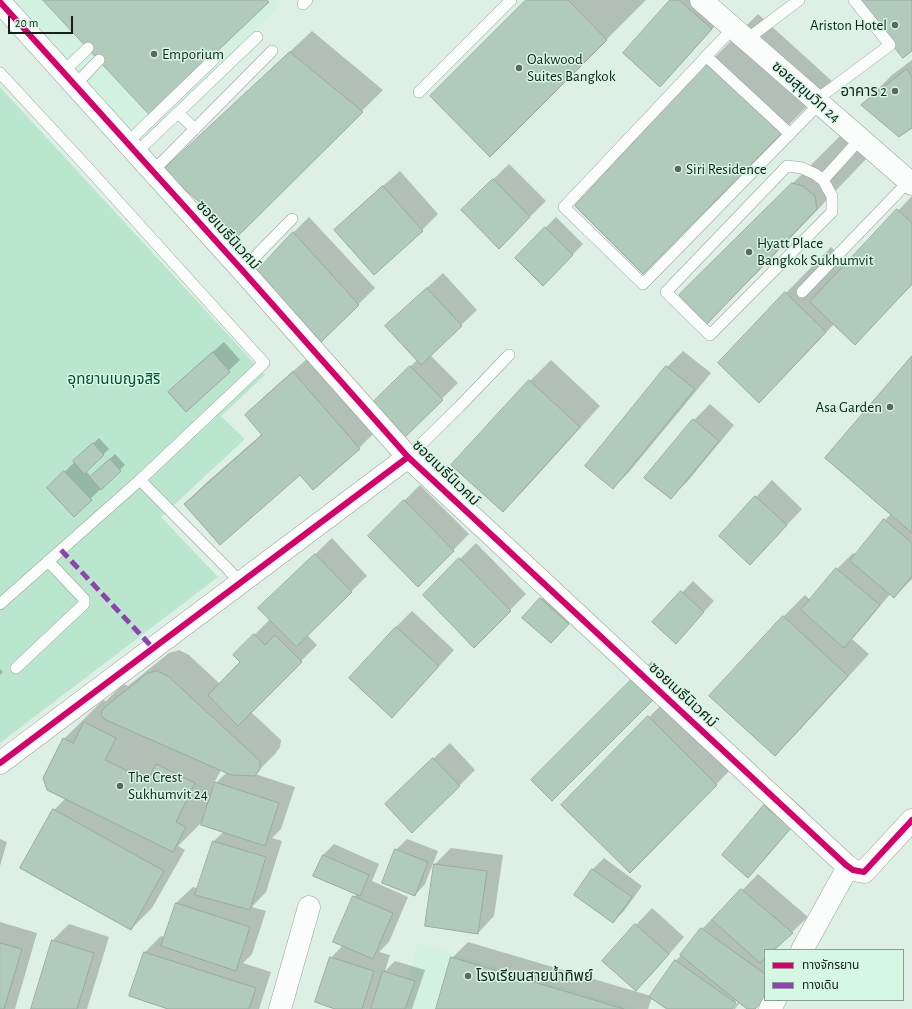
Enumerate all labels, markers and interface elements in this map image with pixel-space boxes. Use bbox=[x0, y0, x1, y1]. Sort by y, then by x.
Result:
scale bar bbox=[10, 8, 75, 34]
place label: Ariston Hotel bbox=[810, 16, 887, 34]
text: 20 m bbox=[15, 17, 38, 29]
marker: Ariston Hotel bbox=[890, 20, 900, 30]
place label: Emporium bbox=[162, 45, 224, 63]
marker: Emporium bbox=[149, 49, 159, 59]
place label: Oakwood Suites Bangkok bbox=[527, 50, 616, 85]
street label: ซอยสุขุมวิท 24 bbox=[768, 57, 844, 127]
marker: Oakwood Suites Bangkok bbox=[514, 63, 524, 73]
place label: อาคาร 2 bbox=[840, 82, 887, 100]
marker: อาคาร 2 bbox=[890, 86, 900, 96]
place label: Siri Residence bbox=[686, 160, 767, 178]
marker: Siri Residence bbox=[673, 164, 683, 174]
street label: ซอยเมธีนิเวศม์ bbox=[192, 197, 264, 273]
place label: Hyatt Place Bangkok Sukhumvit bbox=[757, 234, 874, 269]
marker: Hyatt Place Bangkok Sukhumvit bbox=[744, 247, 754, 257]
park label: อุทยานเบญจสิริ bbox=[68, 370, 160, 388]
place label: Asa Garden bbox=[815, 398, 882, 416]
marker: Asa Garden bbox=[885, 402, 895, 412]
street label: ซอยเมธีนิเวศม์ bbox=[408, 436, 484, 510]
street label: ซอยเมธีนิเวศม์ bbox=[645, 659, 721, 731]
place label: The Crest Sukhumvit 24 bbox=[128, 768, 208, 803]
marker: The Crest Sukhumvit 24 bbox=[115, 781, 125, 791]
legend bbox=[764, 949, 904, 1001]
text: ทางจักรยาน bbox=[802, 959, 859, 971]
place label: โรงเรียนสายน้ำทิพย์ bbox=[476, 967, 593, 985]
marker: โรงเรียนสายน้ำทิพย์ bbox=[463, 971, 473, 981]
text: ทางเดิน bbox=[802, 979, 839, 991]

